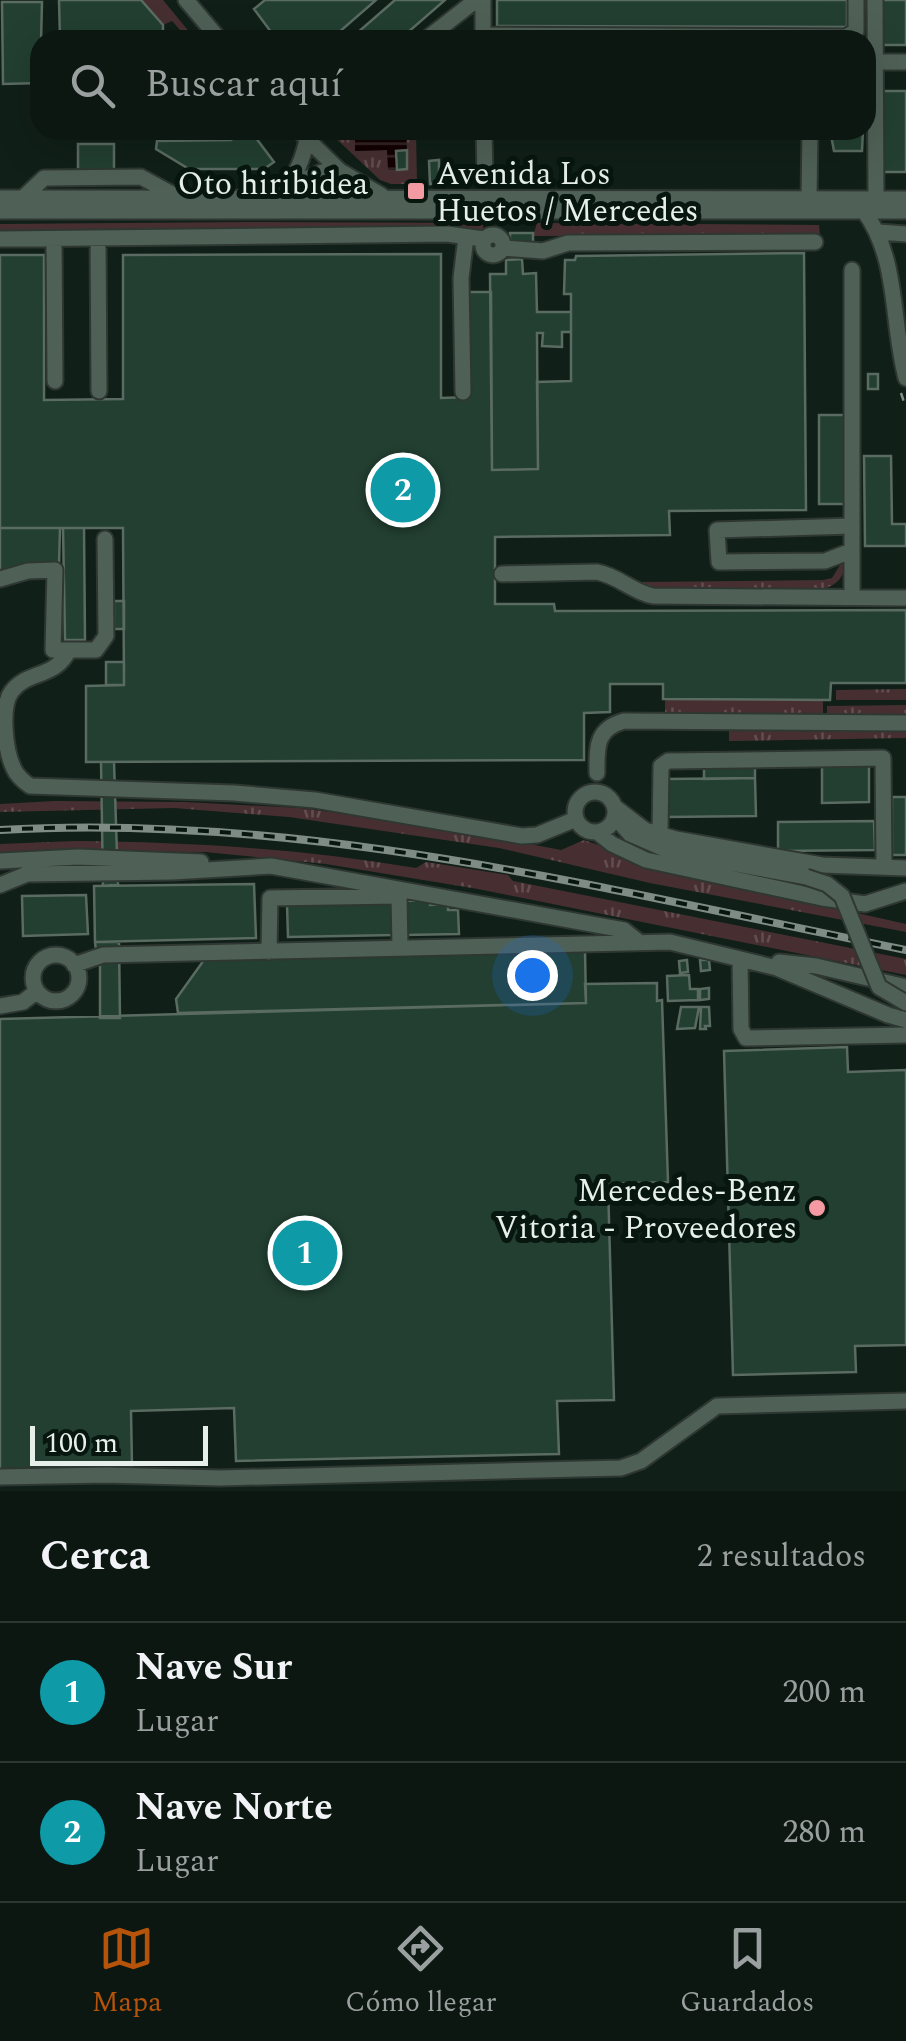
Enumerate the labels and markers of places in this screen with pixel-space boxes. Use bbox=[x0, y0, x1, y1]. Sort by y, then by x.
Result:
place label: Avenida Los Huetos / Mercedes bbox=[436, 150, 699, 236]
marker: Avenida Los Huetos / Mercedes bbox=[405, 180, 427, 202]
pin: 2 bbox=[370, 452, 436, 528]
place label: Mercedes-Benz Vitoria - Proveedores bbox=[495, 1167, 797, 1253]
marker: Mercedes-Benz Vitoria - Proveedores bbox=[806, 1197, 828, 1219]
pin: 1 bbox=[272, 1216, 338, 1290]

